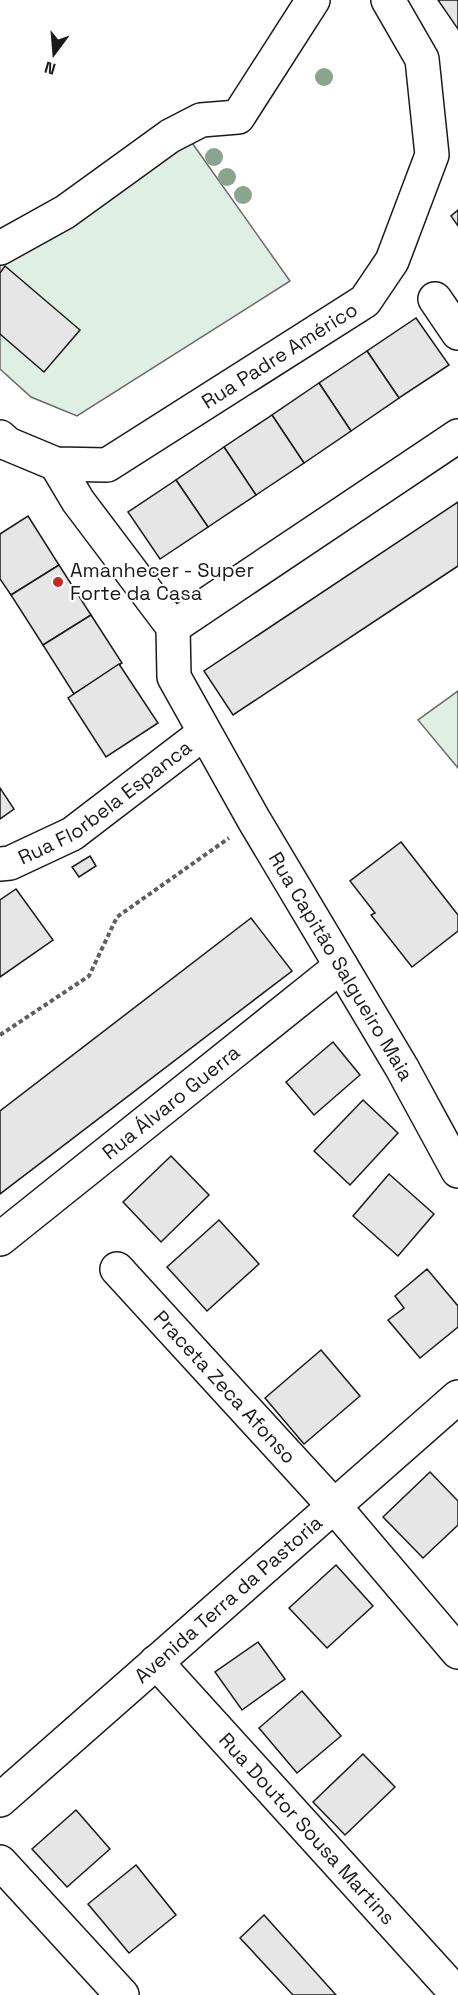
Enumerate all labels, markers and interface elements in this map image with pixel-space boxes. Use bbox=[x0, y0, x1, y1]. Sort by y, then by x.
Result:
north arrow bbox=[24, 24, 84, 84]
text: N bbox=[42, 56, 58, 80]
street label: Rua Padre Américo bbox=[197, 296, 362, 415]
place label: Amanhecer - Super Forte da Casa bbox=[70, 557, 254, 606]
marker: Amanhecer - Super Forte da Casa bbox=[51, 575, 65, 589]
street label: Rua Florbela Espanca bbox=[14, 734, 197, 870]
street label: Rua Capitão Salgueiro Maia bbox=[263, 847, 419, 1085]
street label: Rua Álvaro Guerra bbox=[97, 1039, 245, 1165]
street label: Praceta Zeca Afonso bbox=[148, 1305, 302, 1469]
street label: Avenida Terra da Pastoria bbox=[129, 1510, 328, 1689]
street label: Rua Doutor Sousa Martins bbox=[213, 1727, 401, 1930]

